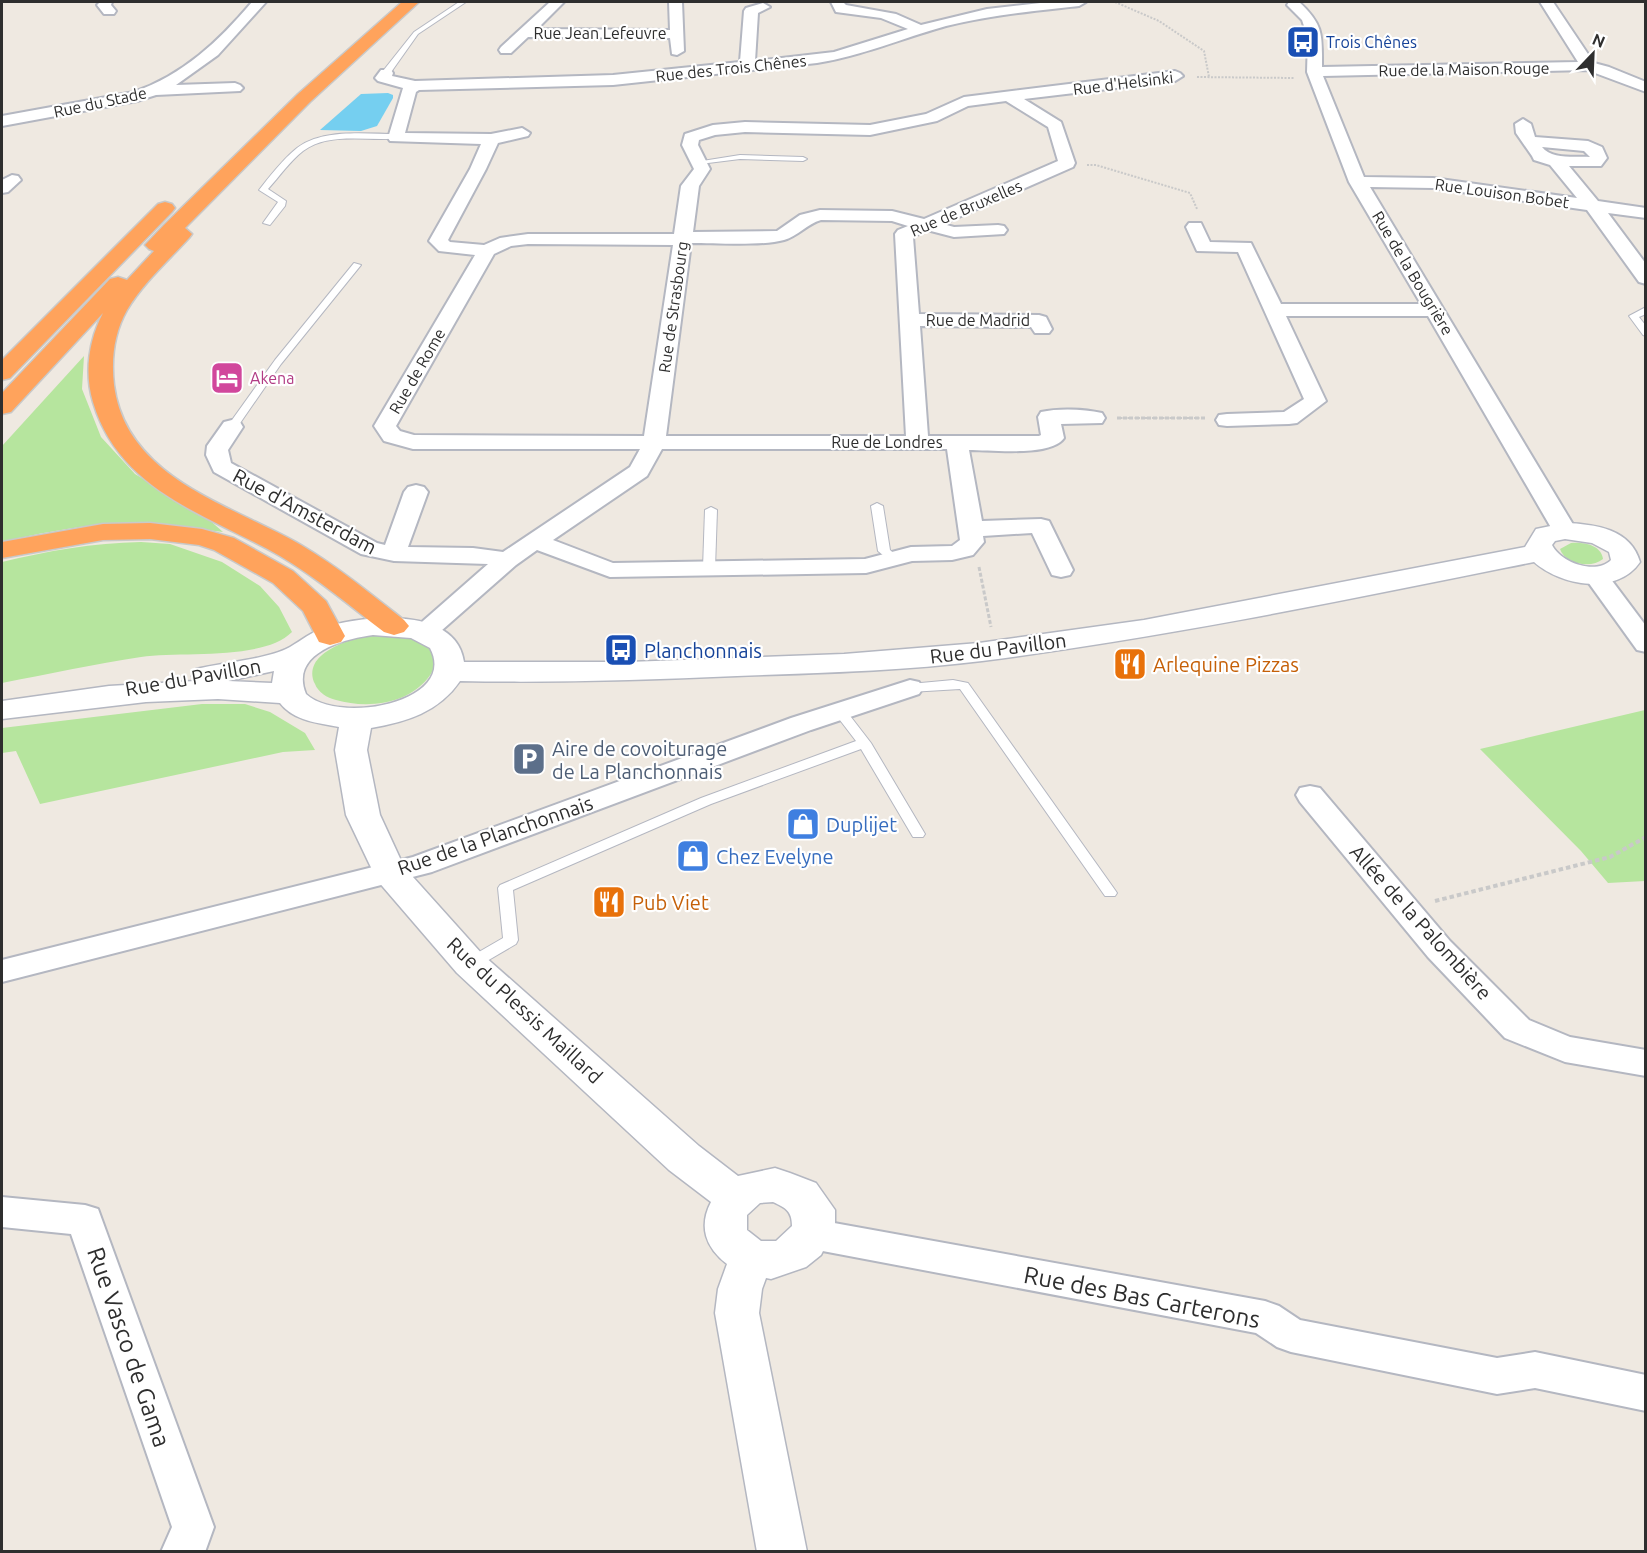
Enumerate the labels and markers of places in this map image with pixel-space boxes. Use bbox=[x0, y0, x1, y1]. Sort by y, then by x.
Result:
bus stop icon: Trois Chênes bbox=[1285, 24, 1321, 60]
place label: Trois Chênes bbox=[1326, 33, 1417, 51]
hotel icon: Akena bbox=[209, 360, 245, 396]
place label: Akena bbox=[250, 369, 294, 387]
bus stop icon: Planchonnais bbox=[603, 632, 639, 668]
place label: Planchonnais bbox=[644, 639, 762, 662]
restaurant icon: Arlequine Pizzas bbox=[1112, 646, 1148, 682]
place label: Arlequine Pizzas bbox=[1153, 653, 1299, 676]
place label: Aire de covoiturage de La Planchonnais bbox=[552, 737, 727, 783]
parking icon: Aire de covoiturage de La Planchonnais bbox=[511, 741, 547, 777]
shop icon: Duplijet bbox=[785, 806, 821, 842]
place label: Duplijet bbox=[826, 813, 897, 836]
shop icon: Chez Evelyne bbox=[675, 838, 711, 874]
place label: Chez Evelyne bbox=[716, 845, 834, 868]
restaurant icon: Pub Viet bbox=[591, 884, 627, 920]
place label: Pub Viet bbox=[632, 891, 709, 914]

